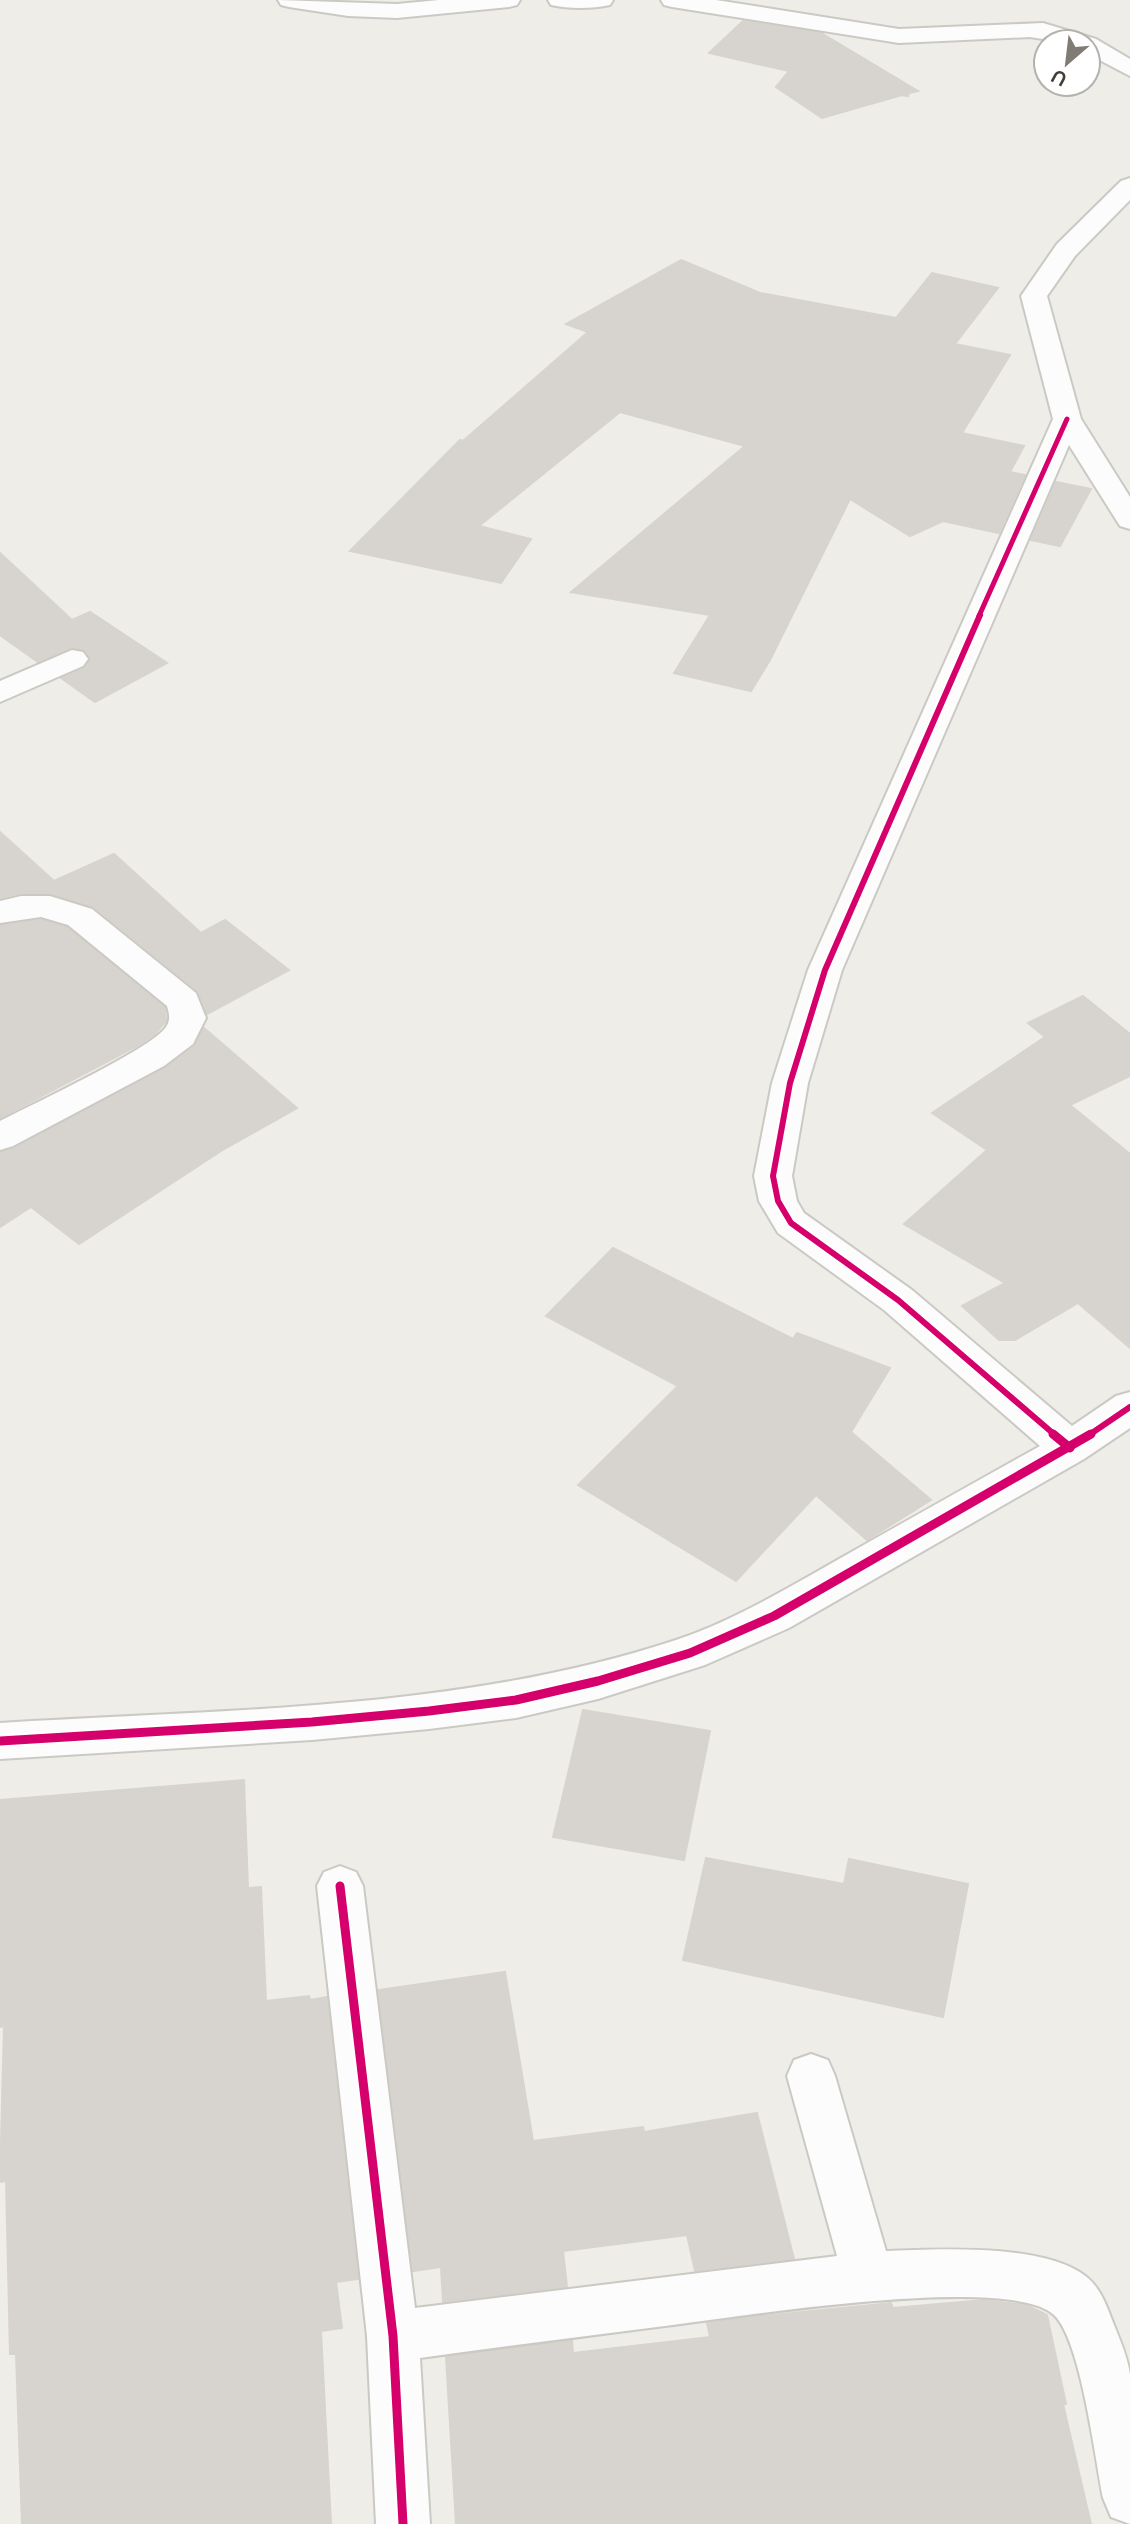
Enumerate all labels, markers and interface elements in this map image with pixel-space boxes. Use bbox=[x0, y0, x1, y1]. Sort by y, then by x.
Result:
north arrow bbox=[1032, 28, 1102, 98]
text: U bbox=[1048, 65, 1070, 91]

